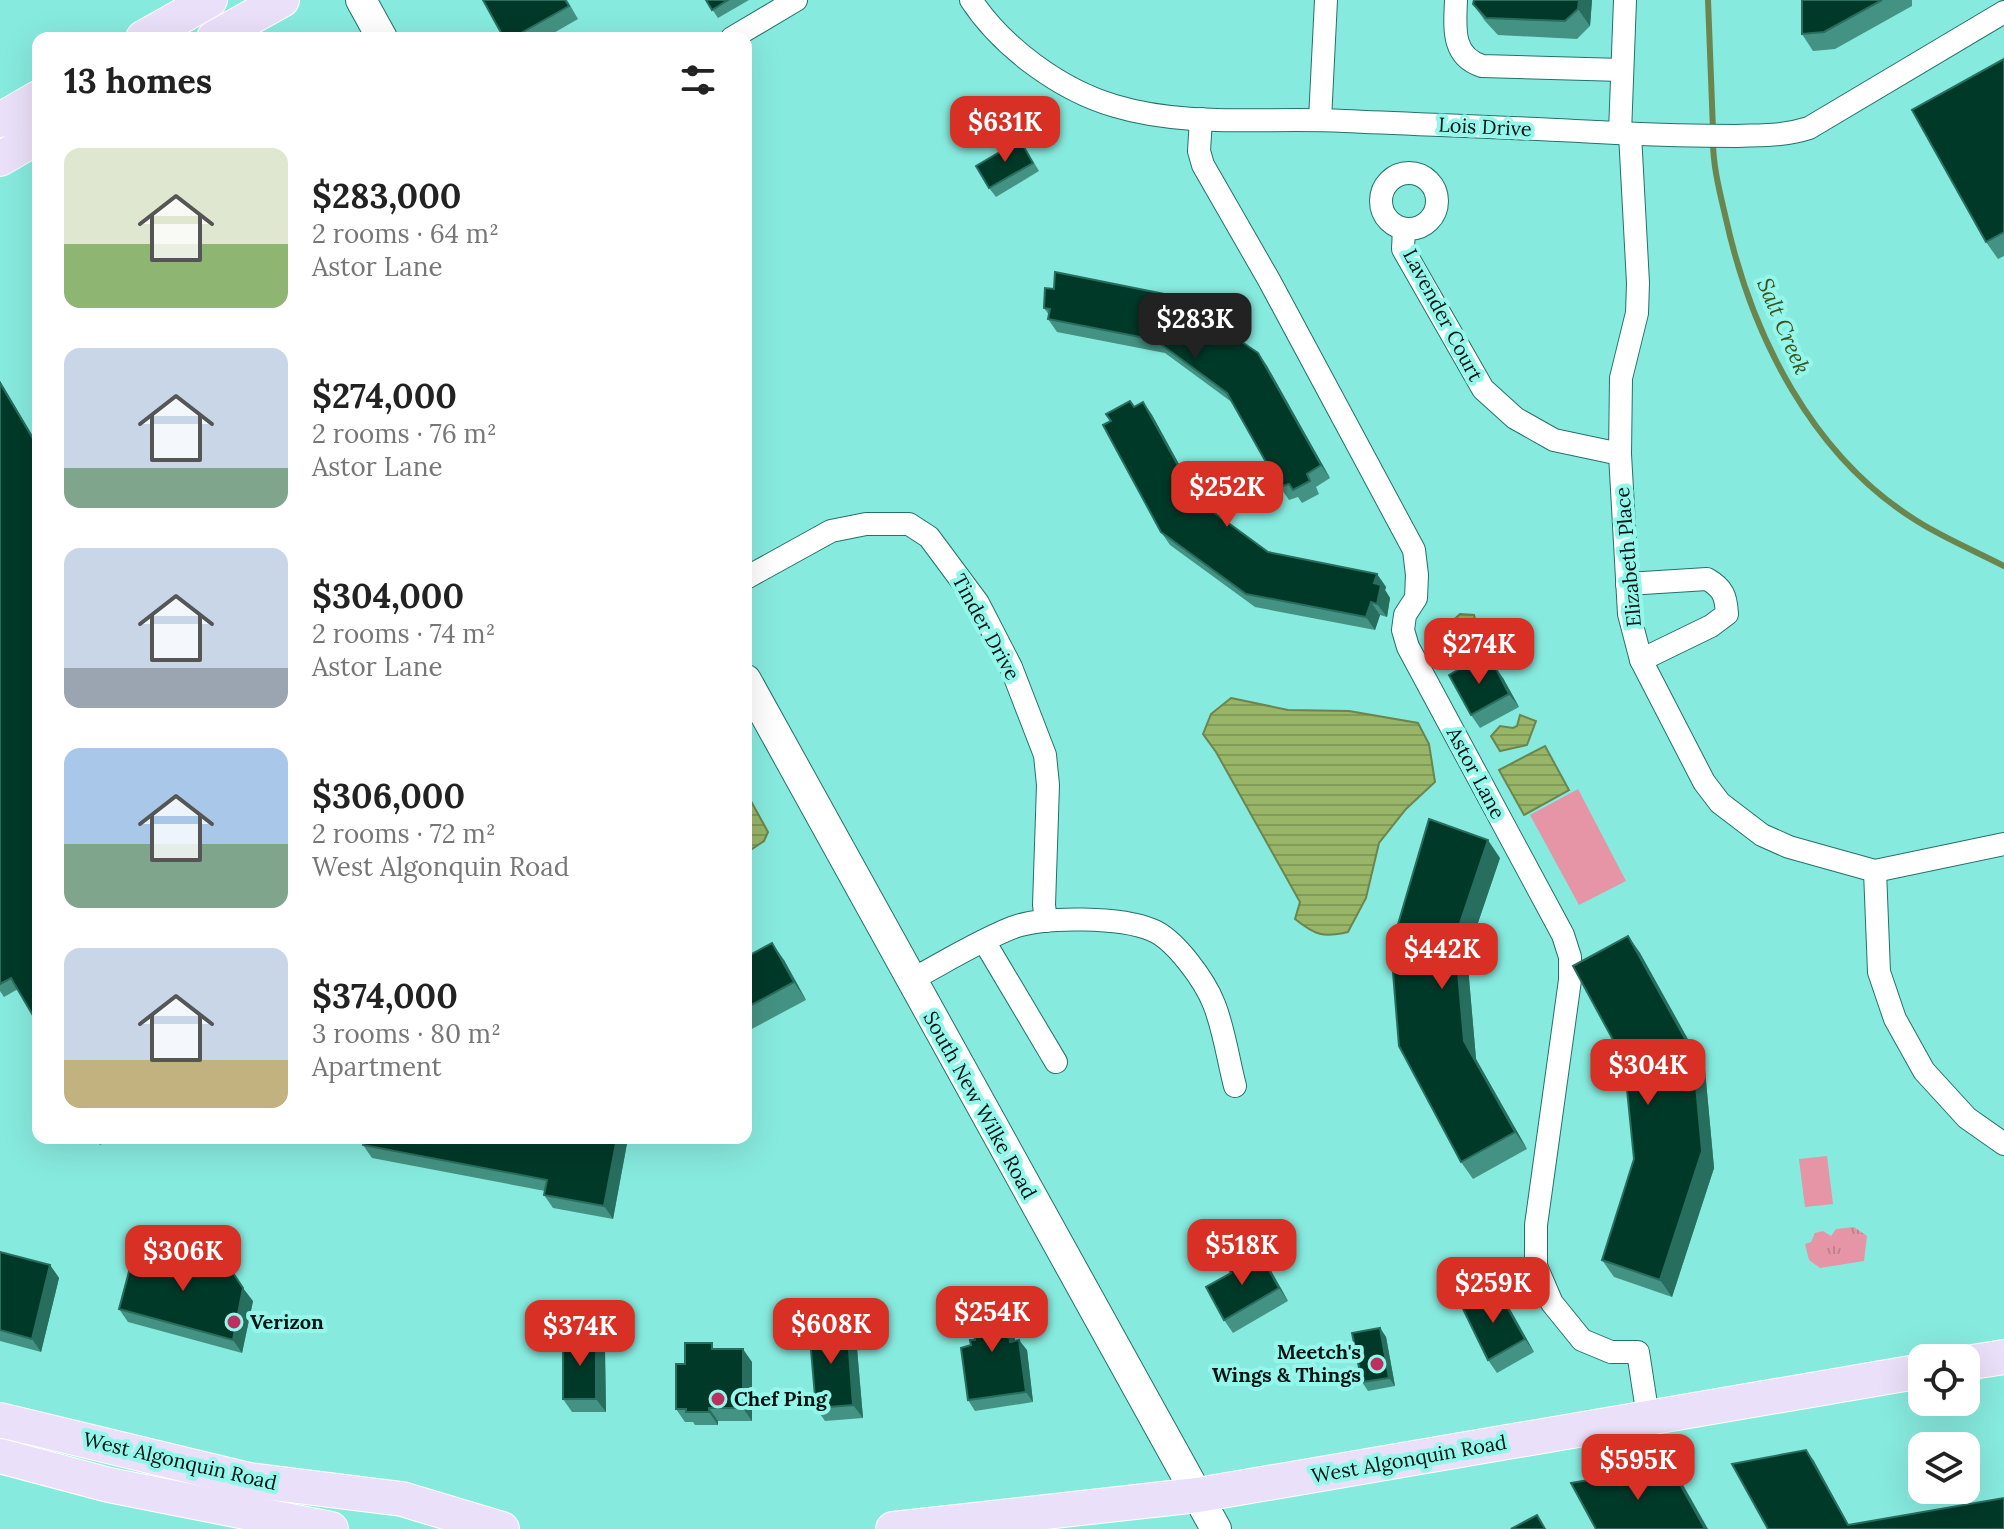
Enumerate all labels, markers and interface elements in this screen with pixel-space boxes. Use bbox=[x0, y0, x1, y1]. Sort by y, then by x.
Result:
icon: filters bbox=[676, 58, 720, 102]
text: 13 homes bbox=[64, 59, 212, 102]
pin: $631K bbox=[949, 96, 1061, 164]
text: $631K bbox=[968, 105, 1042, 138]
street label: Lois Drive bbox=[1438, 112, 1532, 141]
text: $283,000 bbox=[312, 174, 461, 217]
icon: home bbox=[128, 180, 224, 276]
text: 2 rooms · 64 m² bbox=[312, 217, 499, 250]
street label: Lavender Court bbox=[1398, 244, 1489, 385]
text: Astor Lane bbox=[312, 250, 443, 283]
water label: Salt Creek bbox=[1751, 274, 1817, 378]
pin: $283K bbox=[1139, 293, 1251, 361]
text: $283K bbox=[1156, 302, 1234, 335]
text: $274,000 bbox=[312, 374, 457, 417]
icon: home bbox=[128, 380, 224, 476]
text: 2 rooms · 76 m² bbox=[312, 417, 497, 450]
text: Astor Lane bbox=[312, 450, 443, 483]
pin: $252K bbox=[1171, 461, 1283, 529]
text: $252K bbox=[1189, 470, 1265, 503]
street label: Elizabeth Place bbox=[1609, 486, 1646, 628]
street label: Tinder Drive bbox=[947, 569, 1026, 684]
text: $304,000 bbox=[312, 574, 464, 617]
icon: home bbox=[128, 580, 224, 676]
text: 2 rooms · 74 m² bbox=[312, 617, 496, 650]
pin: $274K bbox=[1423, 618, 1535, 686]
text: $274K bbox=[1442, 627, 1516, 660]
text: Astor Lane bbox=[312, 650, 443, 683]
street label: Astor Lane bbox=[1441, 722, 1511, 823]
text: $306,000 bbox=[312, 774, 465, 817]
icon: home bbox=[128, 780, 224, 876]
text: 2 rooms · 72 m² bbox=[312, 817, 496, 850]
text: West Algonquin Road bbox=[312, 850, 569, 883]
pin: $442K bbox=[1386, 923, 1498, 991]
text: $442K bbox=[1404, 932, 1480, 965]
text: $374,000 bbox=[312, 974, 458, 1017]
icon: home bbox=[128, 980, 224, 1076]
street label: South New Wilke Road bbox=[918, 1007, 1042, 1203]
text: 3 rooms · 80 m² bbox=[312, 1017, 501, 1050]
pin: $304K bbox=[1592, 1039, 1704, 1107]
text: $304K bbox=[1608, 1048, 1688, 1081]
text: Apartment bbox=[312, 1050, 442, 1083]
pin: $518K bbox=[1186, 1219, 1298, 1287]
pin: $306K bbox=[127, 1225, 239, 1293]
text: $518K bbox=[1205, 1228, 1279, 1261]
text: $306K bbox=[143, 1234, 223, 1267]
pin: $259K bbox=[1437, 1257, 1549, 1325]
text: $259K bbox=[1455, 1266, 1531, 1299]
pin: $254K bbox=[936, 1286, 1048, 1354]
text: $254K bbox=[954, 1295, 1030, 1328]
pin: $608K bbox=[775, 1298, 887, 1366]
pin: $374K bbox=[524, 1300, 636, 1368]
text: $608K bbox=[791, 1307, 871, 1340]
place label: Verizon bbox=[250, 1309, 324, 1334]
text: $374K bbox=[543, 1309, 617, 1342]
marker: Verizon bbox=[225, 1313, 243, 1331]
place label: Meetch's Wings & Things bbox=[1212, 1339, 1361, 1387]
map controls bbox=[1908, 1344, 1980, 1504]
button: locate bbox=[1908, 1344, 1980, 1416]
marker: Meetch's Wings & Things bbox=[1368, 1355, 1386, 1373]
place label: Chef Ping bbox=[734, 1386, 828, 1411]
marker: Chef Ping bbox=[709, 1390, 727, 1408]
street label: West Algonquin Road bbox=[81, 1426, 279, 1495]
street label: West Algonquin Road bbox=[1309, 1429, 1509, 1488]
button: layers bbox=[1908, 1432, 1980, 1504]
pin: $595K bbox=[1582, 1434, 1694, 1502]
text: $595K bbox=[1600, 1443, 1676, 1476]

